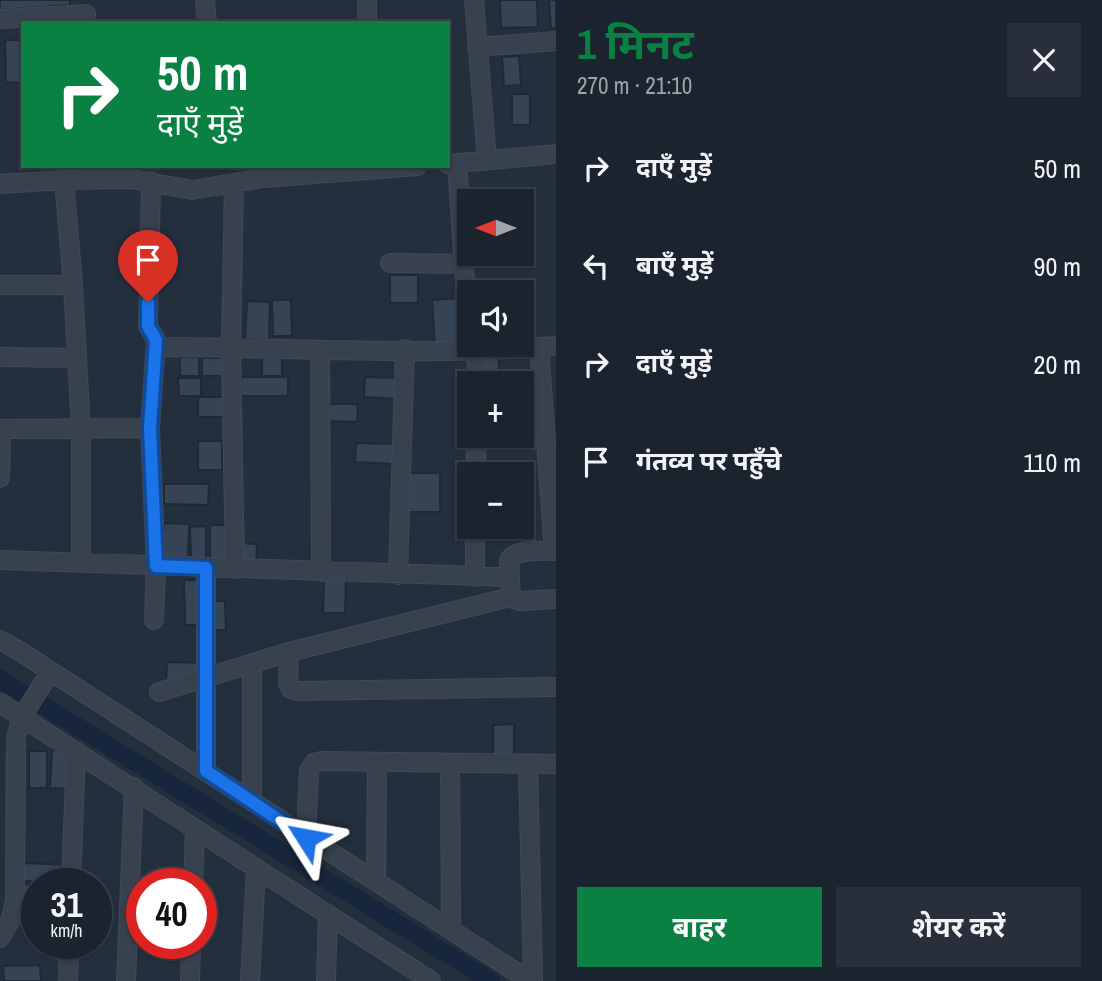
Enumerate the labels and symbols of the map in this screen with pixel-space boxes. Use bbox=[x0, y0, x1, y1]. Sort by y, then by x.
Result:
north arrow bbox=[457, 189, 534, 266]
pin bbox=[118, 230, 178, 302]
position arrow bbox=[269, 801, 343, 875]
speed limit sign: 40 bbox=[126, 868, 217, 959]

